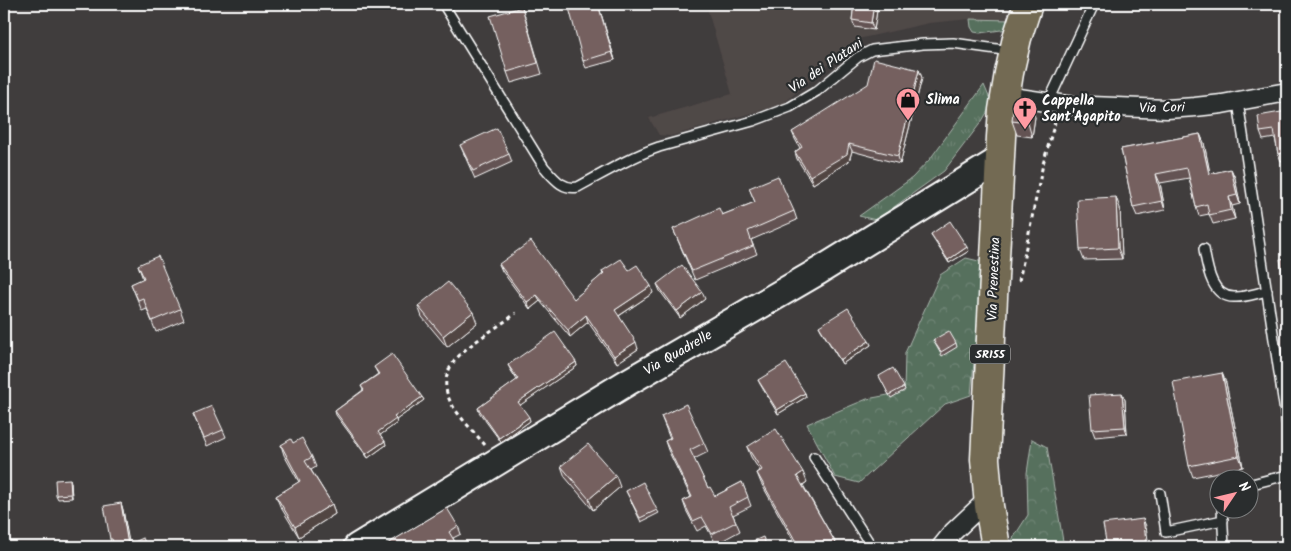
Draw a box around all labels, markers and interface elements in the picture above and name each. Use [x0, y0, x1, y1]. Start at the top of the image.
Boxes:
street label: Via dei Platani [784, 33, 868, 99]
shop icon: Slima [895, 87, 921, 121]
place label: Slima [926, 89, 960, 111]
place label: Cappella Sant'Agapito [1042, 90, 1121, 128]
church icon: Cappella Sant'Agapito [1012, 96, 1038, 130]
street label: Via Cori [1139, 97, 1186, 119]
street label: Via Prenestina [982, 237, 1006, 321]
street label: Via Quadrelle [639, 324, 717, 382]
road number: SR155 [970, 344, 1010, 364]
north arrow [1208, 468, 1258, 518]
text: N [1232, 477, 1255, 497]

